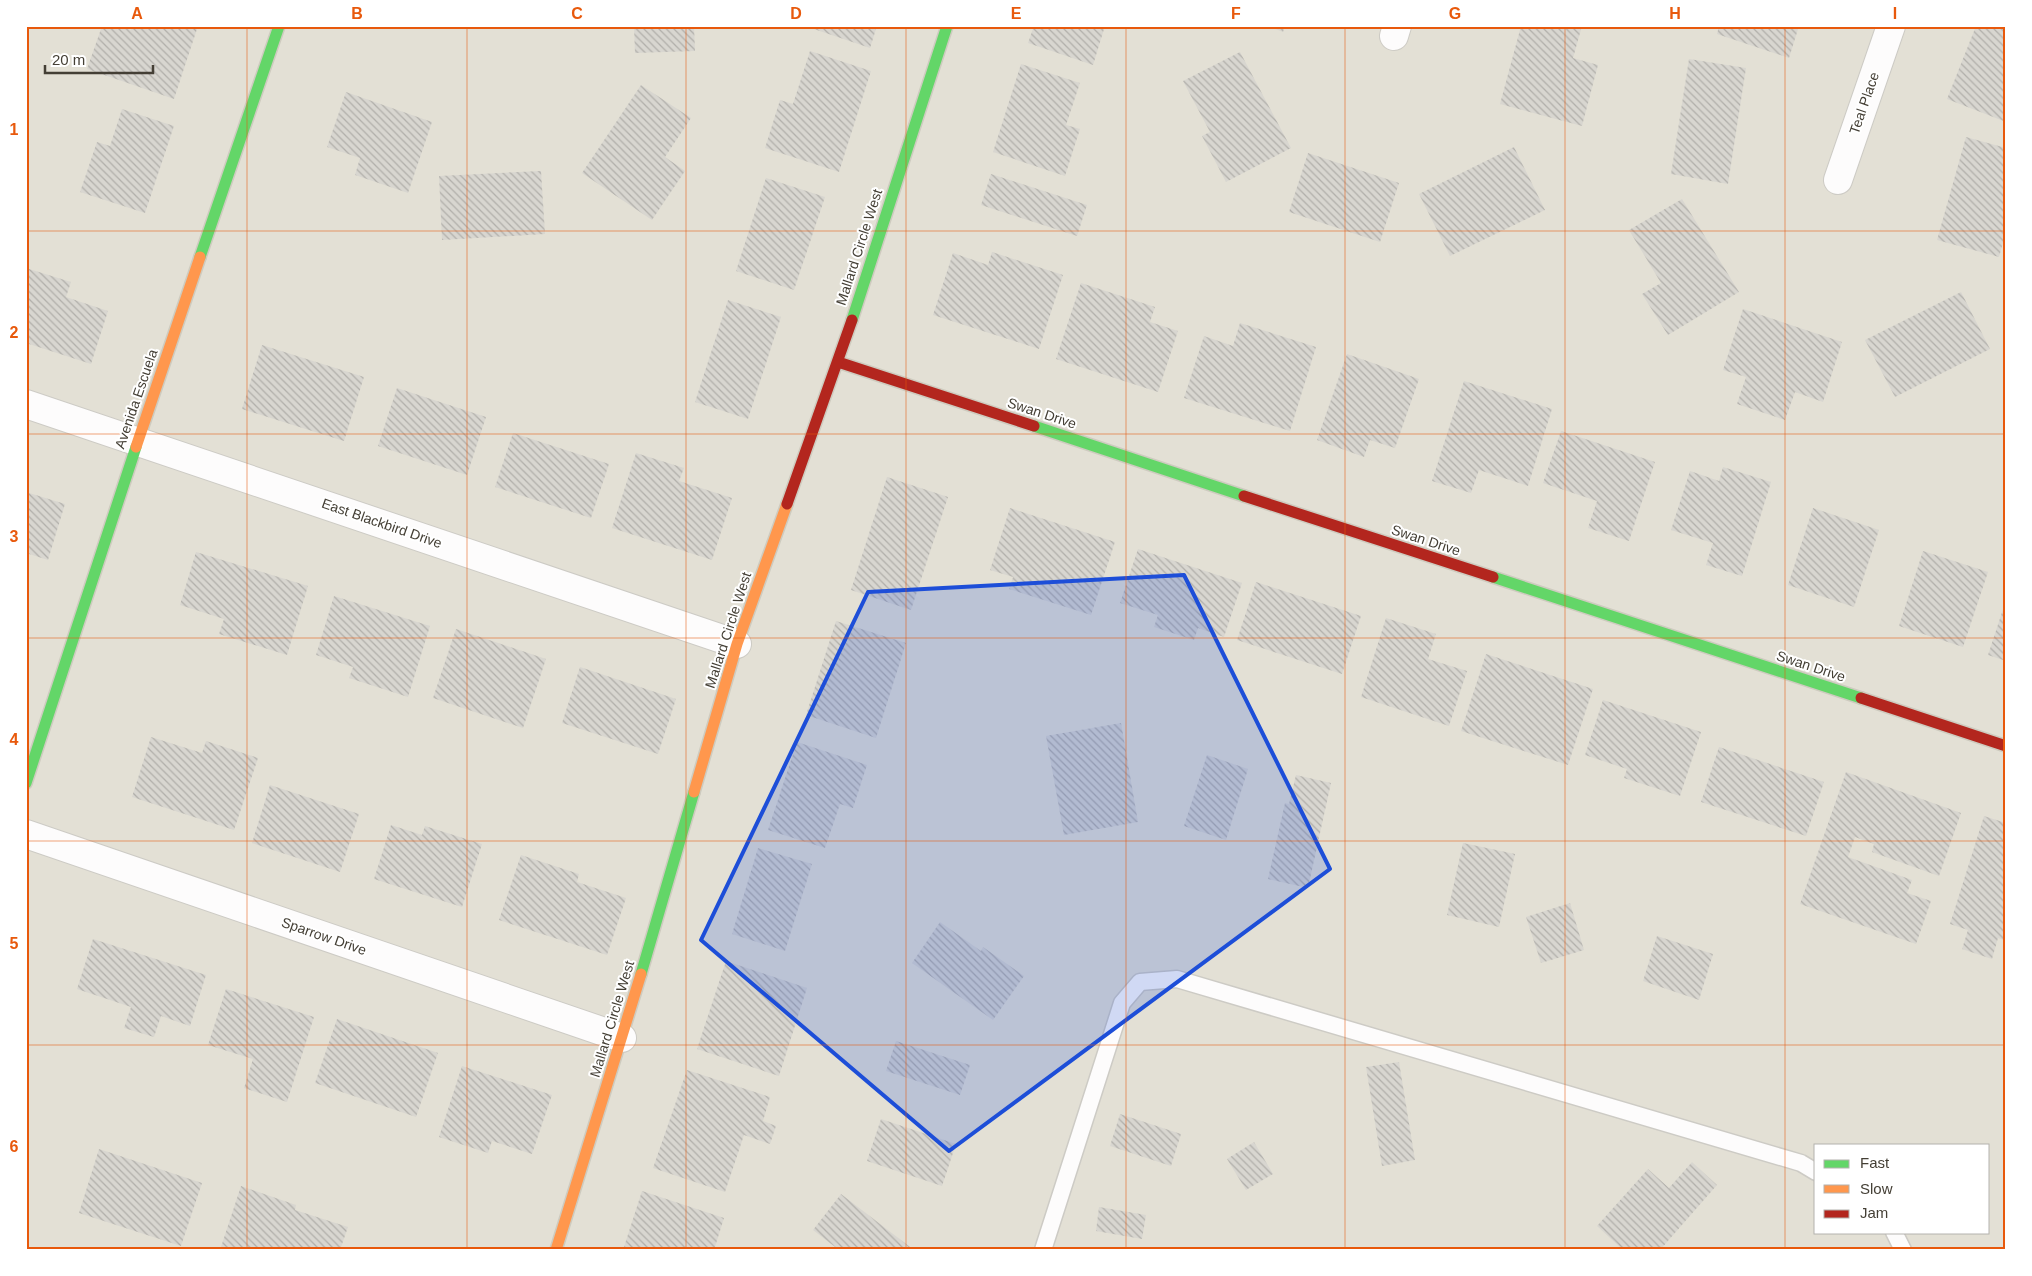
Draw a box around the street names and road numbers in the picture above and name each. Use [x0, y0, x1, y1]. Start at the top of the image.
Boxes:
street label: Teal Place [1846, 70, 1882, 136]
street label: Mallard Circle West [833, 187, 885, 307]
street label: Avenida Escuela [111, 347, 161, 451]
street label: Swan Drive [1005, 394, 1079, 432]
street label: East Blackbird Drive [320, 495, 444, 551]
street label: Swan Drive [1389, 521, 1463, 559]
street label: Mallard Circle West [702, 570, 754, 690]
street label: Swan Drive [1774, 647, 1848, 685]
street label: Sparrow Drive [279, 914, 369, 958]
street label: Mallard Circle West [587, 959, 637, 1079]

